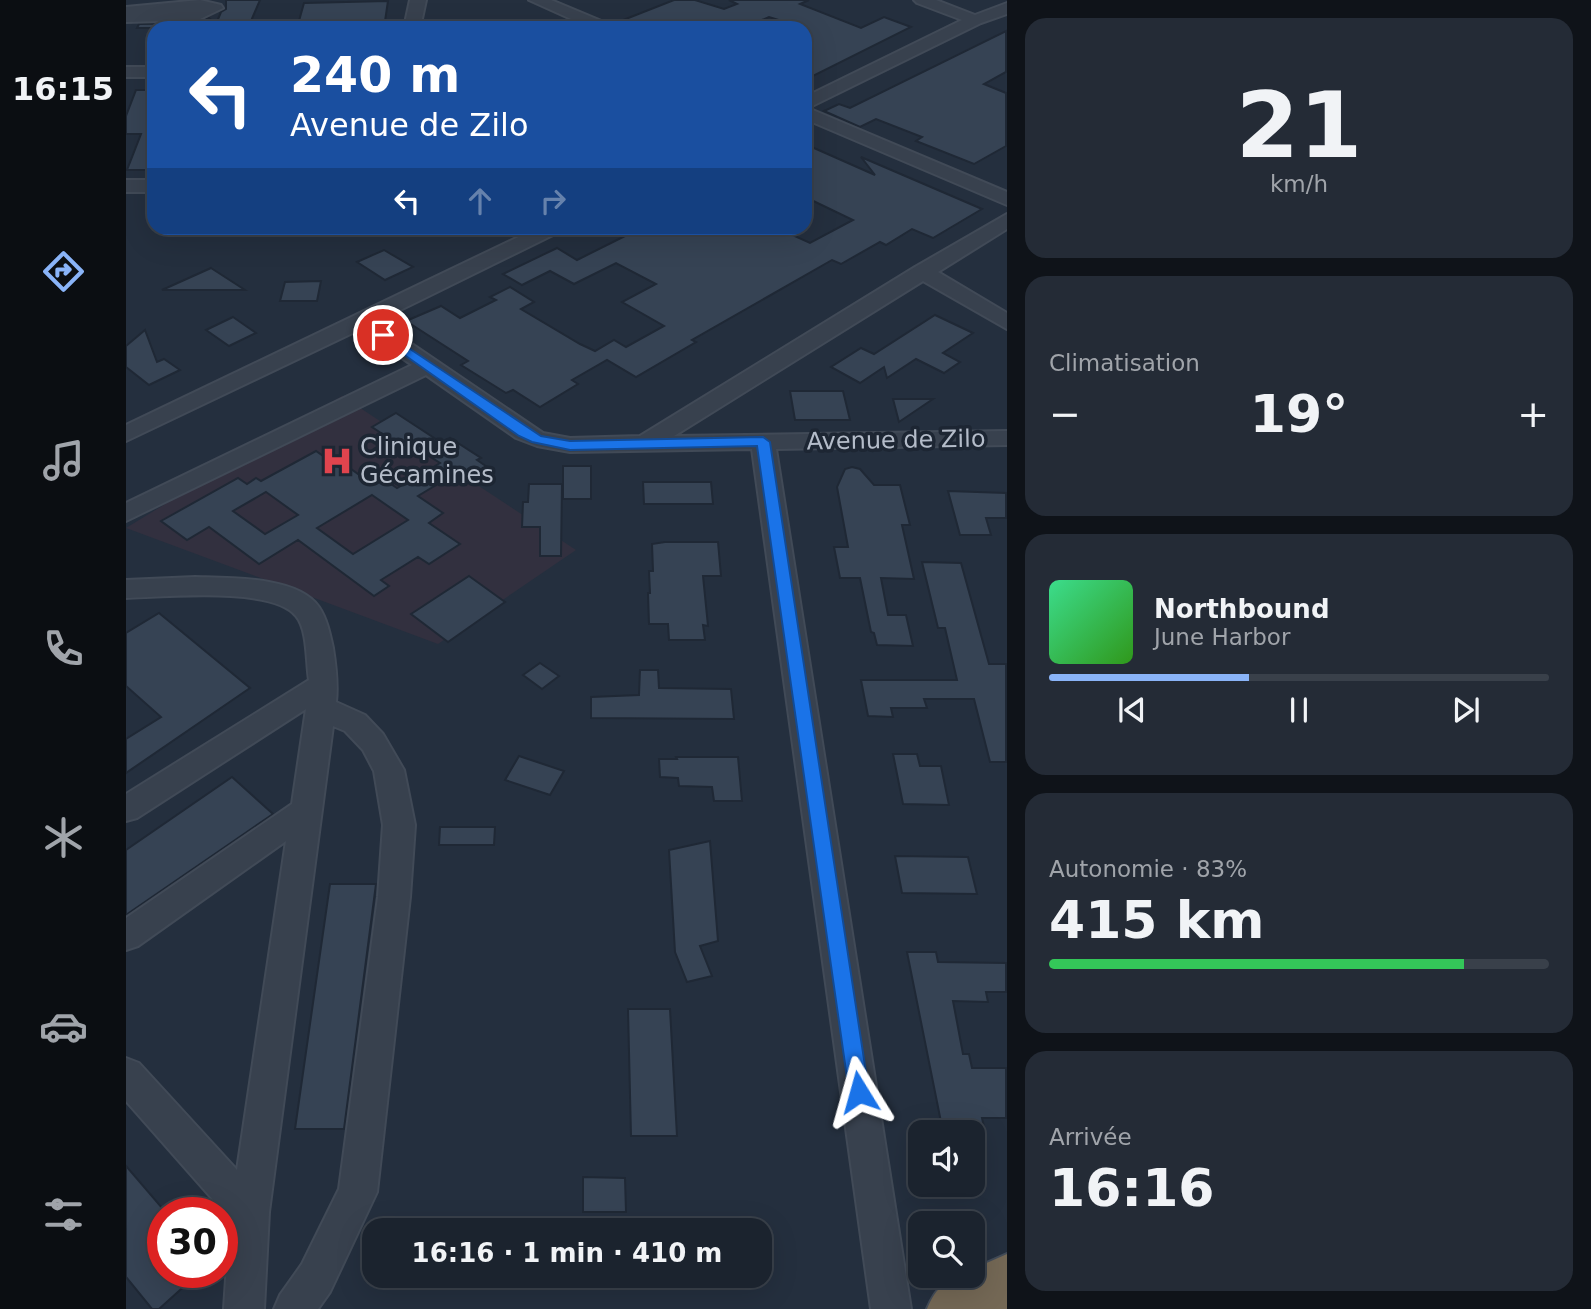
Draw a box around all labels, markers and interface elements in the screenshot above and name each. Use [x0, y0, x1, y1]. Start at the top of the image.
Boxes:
text: 240 m [290, 47, 460, 104]
icon: left [175, 49, 266, 140]
text: 16:15 [12, 70, 114, 108]
text: 21 [1236, 73, 1362, 178]
text: Avenue de Zilo [290, 106, 529, 144]
text: km/h [1270, 171, 1328, 197]
icon: left [388, 182, 426, 220]
icon: ahead [461, 182, 499, 220]
icon: right [534, 182, 572, 220]
icon: directions [39, 247, 88, 296]
pin [353, 305, 413, 365]
icon: arrive [364, 316, 402, 354]
text: Climatisation [1049, 350, 1200, 376]
text: 19° [1250, 384, 1348, 444]
text: − [1049, 392, 1081, 436]
text: + [1517, 392, 1549, 436]
street label: Avenue de Zilo [806, 424, 986, 456]
place label: Clinique Gécamines [360, 433, 494, 489]
icon: music [39, 436, 88, 485]
hospital icon: Clinique Gécamines [320, 444, 354, 478]
text: Northbound [1154, 594, 1330, 624]
icon: phone [39, 624, 88, 673]
text: June Harbor [1154, 624, 1290, 650]
icon: previous [1113, 691, 1151, 729]
icon: pause [1280, 691, 1318, 729]
icon: next [1447, 691, 1485, 729]
icon: climate [39, 813, 88, 862]
text: Autonomie · 83% [1049, 856, 1247, 882]
text: 415 km [1049, 890, 1264, 950]
icon: car [39, 1002, 88, 1051]
position arrow [822, 1055, 896, 1129]
map controls [908, 1120, 985, 1288]
button: sound [908, 1120, 985, 1197]
text: Arrivée [1049, 1124, 1132, 1150]
text: 16:16 [1049, 1158, 1215, 1218]
icon: filters [39, 1190, 88, 1239]
speed limit sign: 30 [147, 1197, 238, 1288]
button: search [908, 1211, 985, 1288]
text: 16:16 · 1 min · 410 m [412, 1238, 722, 1268]

